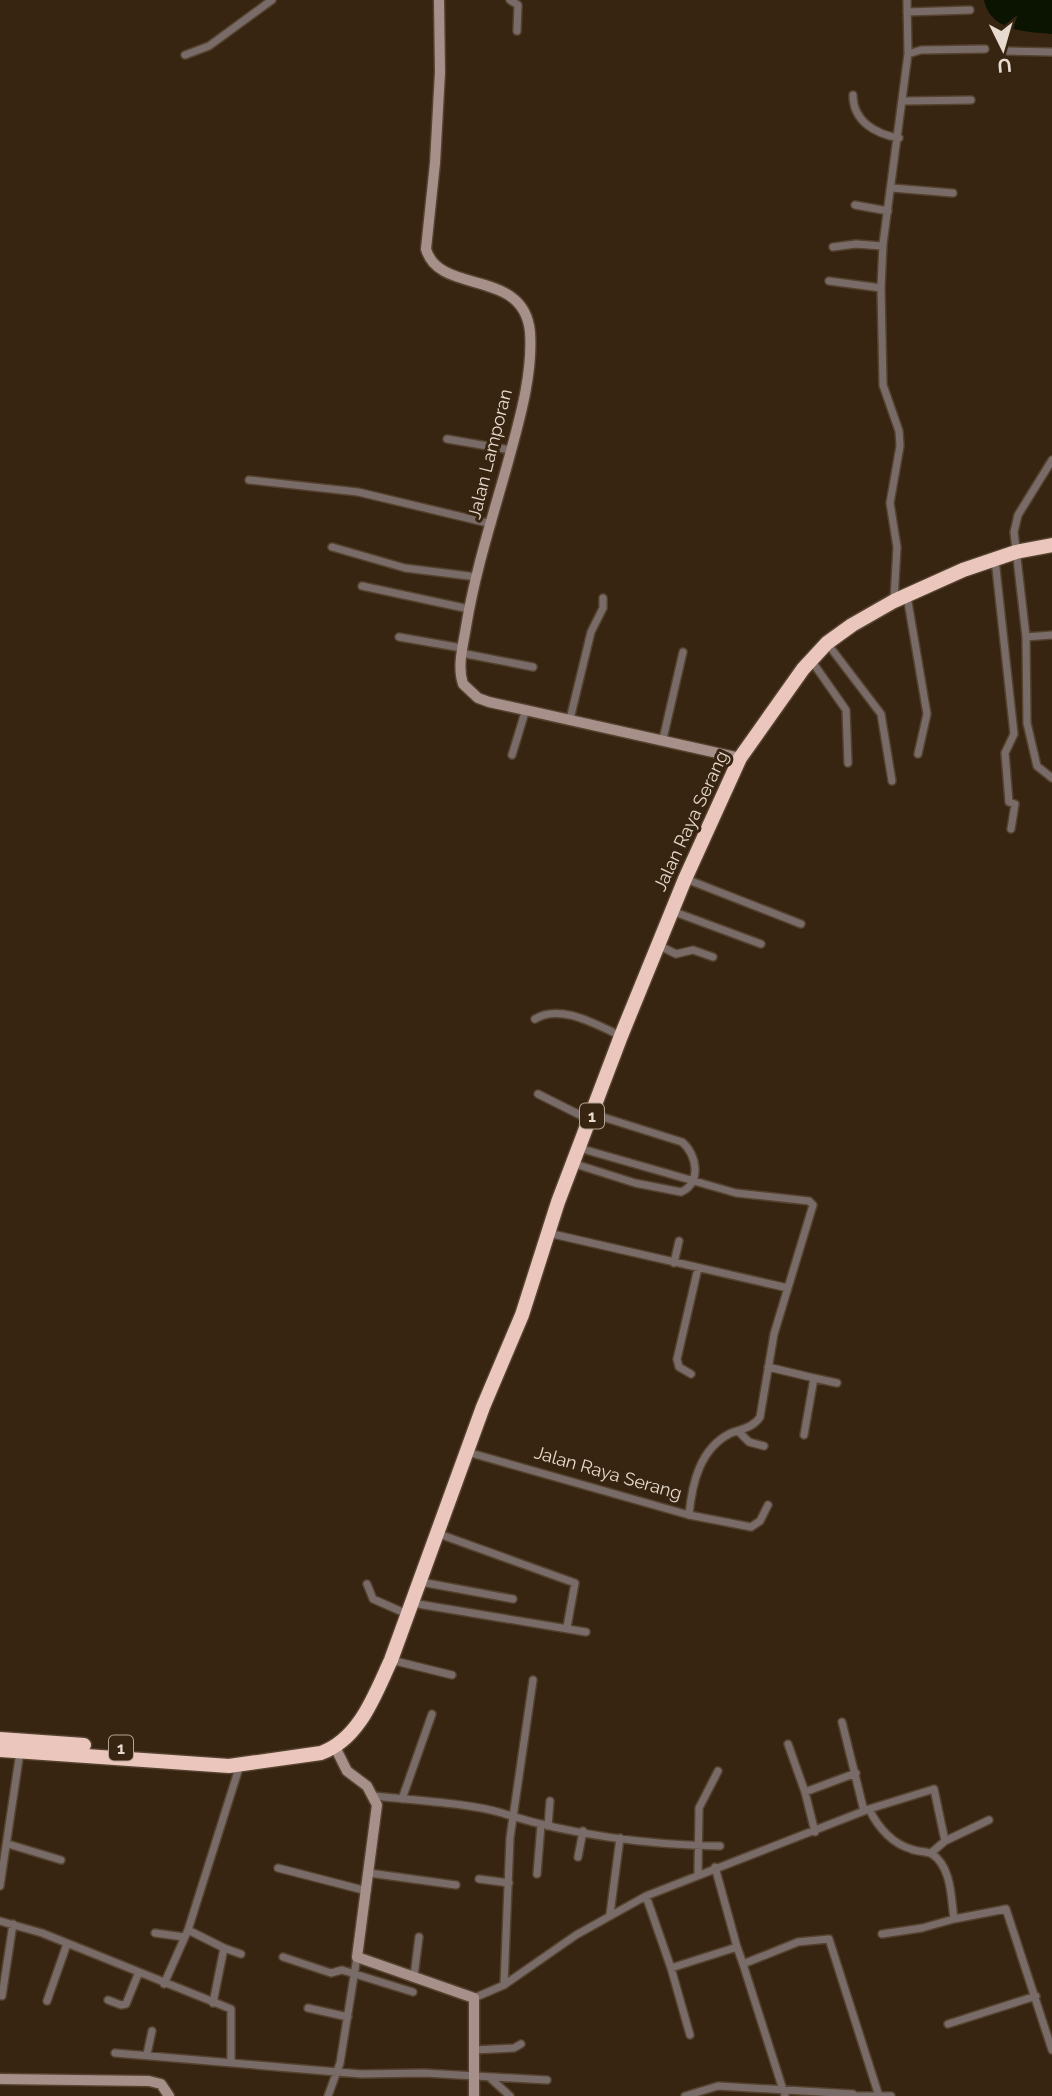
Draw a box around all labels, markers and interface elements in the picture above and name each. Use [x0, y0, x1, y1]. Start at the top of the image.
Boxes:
north arrow [968, 14, 1038, 84]
text: U [996, 54, 1013, 78]
street label: Jalan Lamporan [463, 387, 516, 521]
street label: Jalan Raya Serang [649, 747, 732, 894]
road number: 1 [580, 1104, 604, 1128]
street label: Jalan Raya Serang [532, 1441, 684, 1504]
road number: 1 [109, 1736, 133, 1760]

